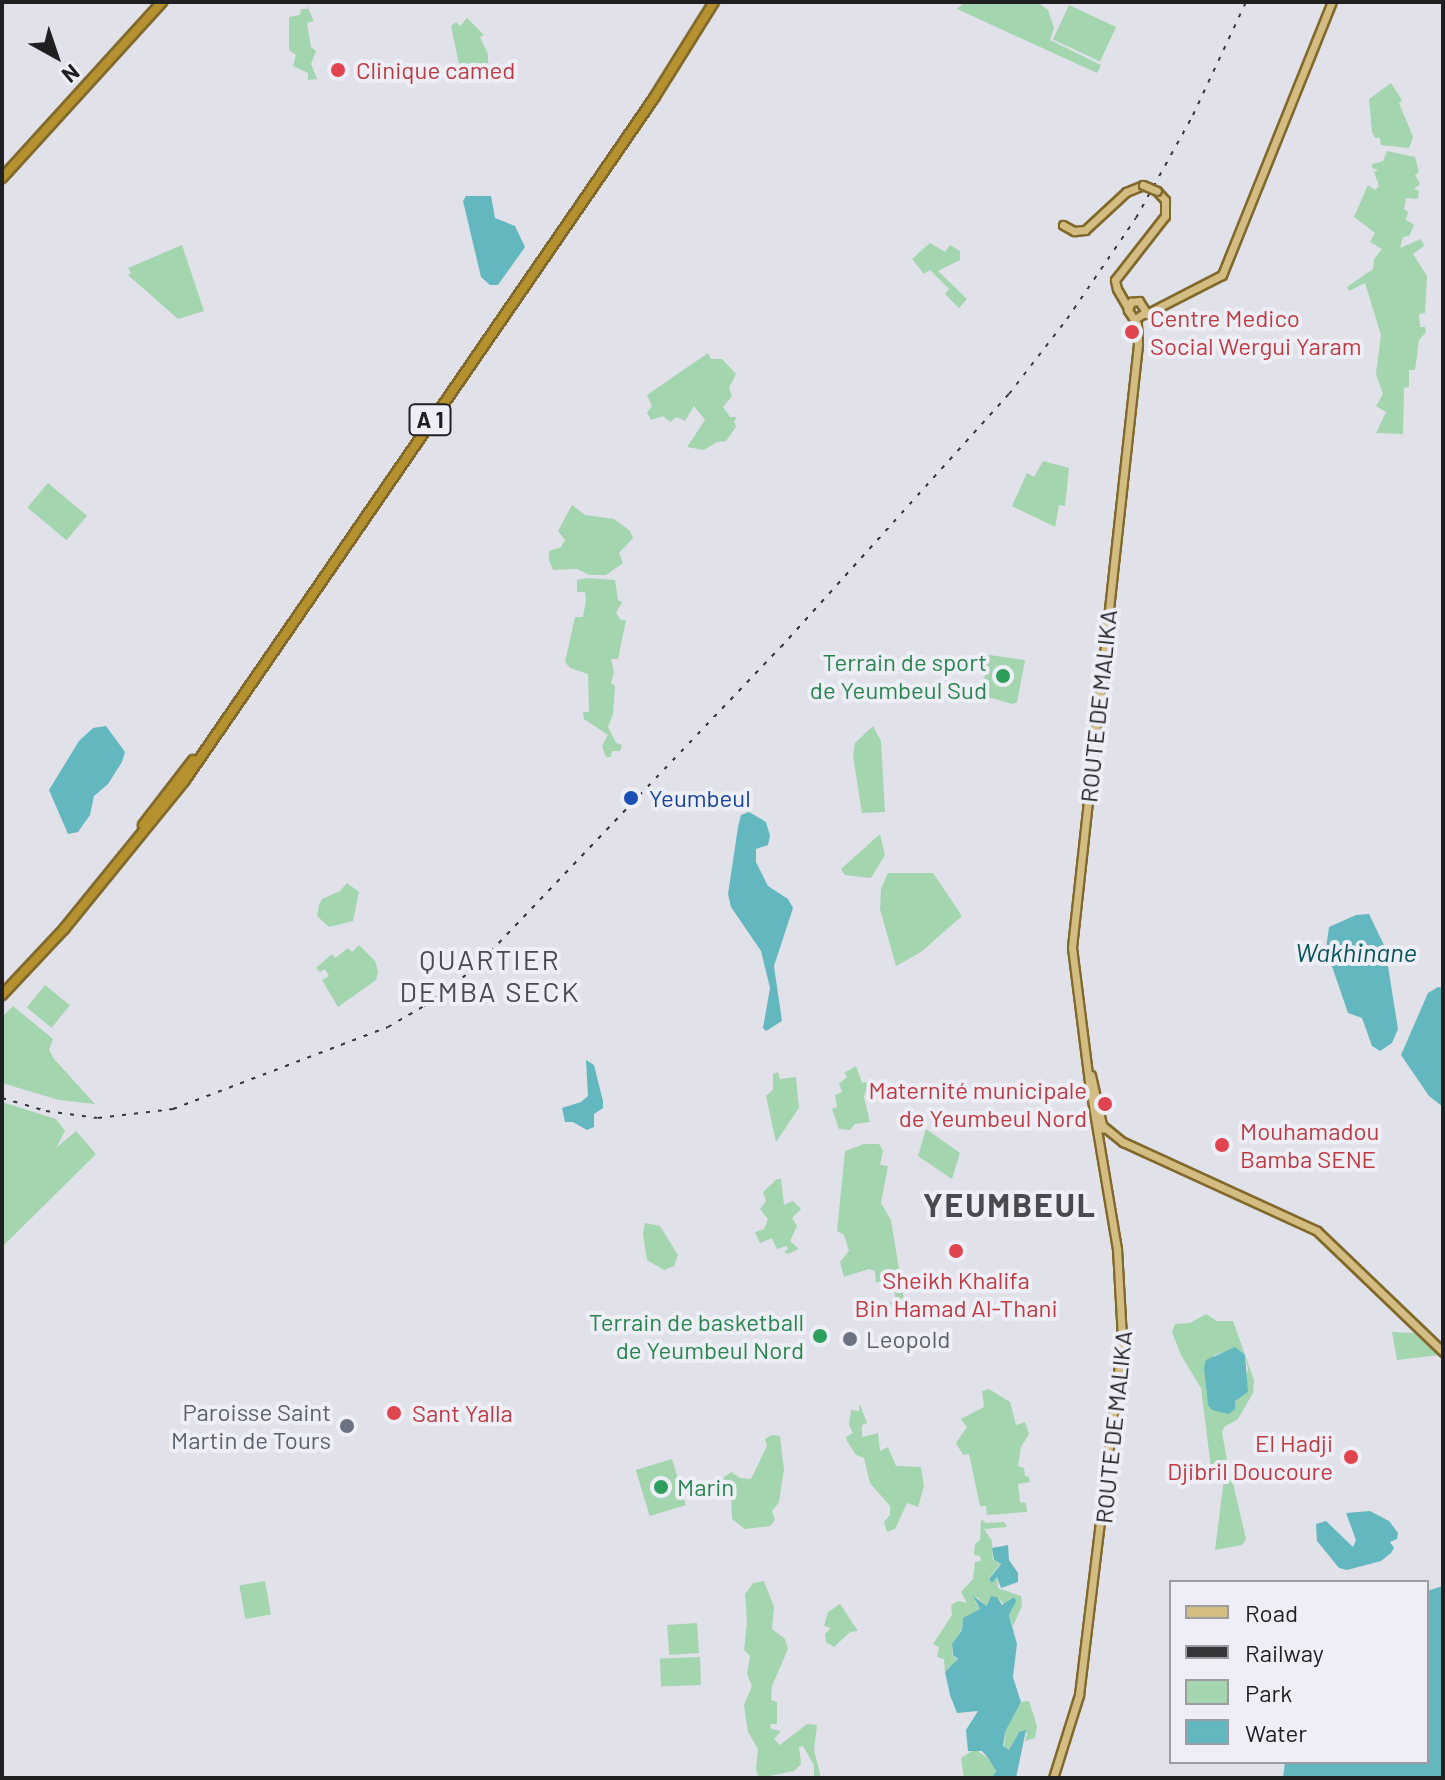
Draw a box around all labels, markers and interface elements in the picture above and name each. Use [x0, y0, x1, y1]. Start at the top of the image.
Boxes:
north arrow [16, 16, 96, 96]
place label: Clinique camed [356, 56, 515, 84]
marker: Clinique camed [327, 59, 349, 81]
text: N [57, 60, 85, 89]
place label: Centre Medico Social Wergui Yaram [1150, 304, 1362, 360]
marker: Centre Medico Social Wergui Yaram [1121, 321, 1143, 343]
road number: A 1 [408, 402, 452, 438]
street label: ROUTE DE MALIKA [1074, 608, 1122, 804]
place label: Terrain de sport de Yeumbeul Sud [810, 648, 987, 704]
marker: Terrain de sport de Yeumbeul Sud [994, 667, 1012, 685]
place label: Yeumbeul [649, 784, 751, 812]
marker: Yeumbeul [620, 787, 642, 809]
water label: Wakhinane [1295, 936, 1417, 968]
district label: QUARTIER DEMBA SECK [399, 942, 581, 1008]
place label: Maternité municipale de Yeumbeul Nord [869, 1076, 1087, 1132]
marker: Maternité municipale de Yeumbeul Nord [1094, 1093, 1116, 1115]
place label: Mouhamadou Bamba SENE [1240, 1117, 1379, 1173]
marker: Mouhamadou Bamba SENE [1211, 1134, 1233, 1156]
district label: YEUMBEUL [923, 1185, 1097, 1223]
marker: Sheikh Khalifa Bin Hamad Al-Thani [945, 1240, 967, 1262]
place label: Sheikh Khalifa Bin Hamad Al-Thani [854, 1266, 1058, 1322]
place label: Terrain de basketball de Yeumbeul Nord [589, 1308, 804, 1364]
place label: Leopold [866, 1325, 950, 1353]
marker: Terrain de basketball de Yeumbeul Nord [811, 1327, 829, 1345]
street label: ROUTE DE MALIKA [1089, 1329, 1137, 1525]
marker: Leopold [841, 1330, 859, 1348]
place label: Paroisse Saint Martin de Tours [171, 1398, 331, 1454]
place label: Sant Yalla [412, 1399, 513, 1427]
marker: Sant Yalla [383, 1402, 405, 1424]
marker: Paroisse Saint Martin de Tours [338, 1417, 356, 1435]
place label: El Hadji Djibril Doucoure [1167, 1429, 1333, 1485]
marker: El Hadji Djibril Doucoure [1340, 1446, 1362, 1468]
place label: Marin [677, 1473, 734, 1501]
marker: Marin [652, 1478, 670, 1496]
legend [1169, 1580, 1429, 1764]
text: Road [1245, 1598, 1298, 1627]
text: Railway [1245, 1638, 1324, 1667]
text: Park [1245, 1678, 1292, 1707]
text: Water [1245, 1718, 1307, 1747]

